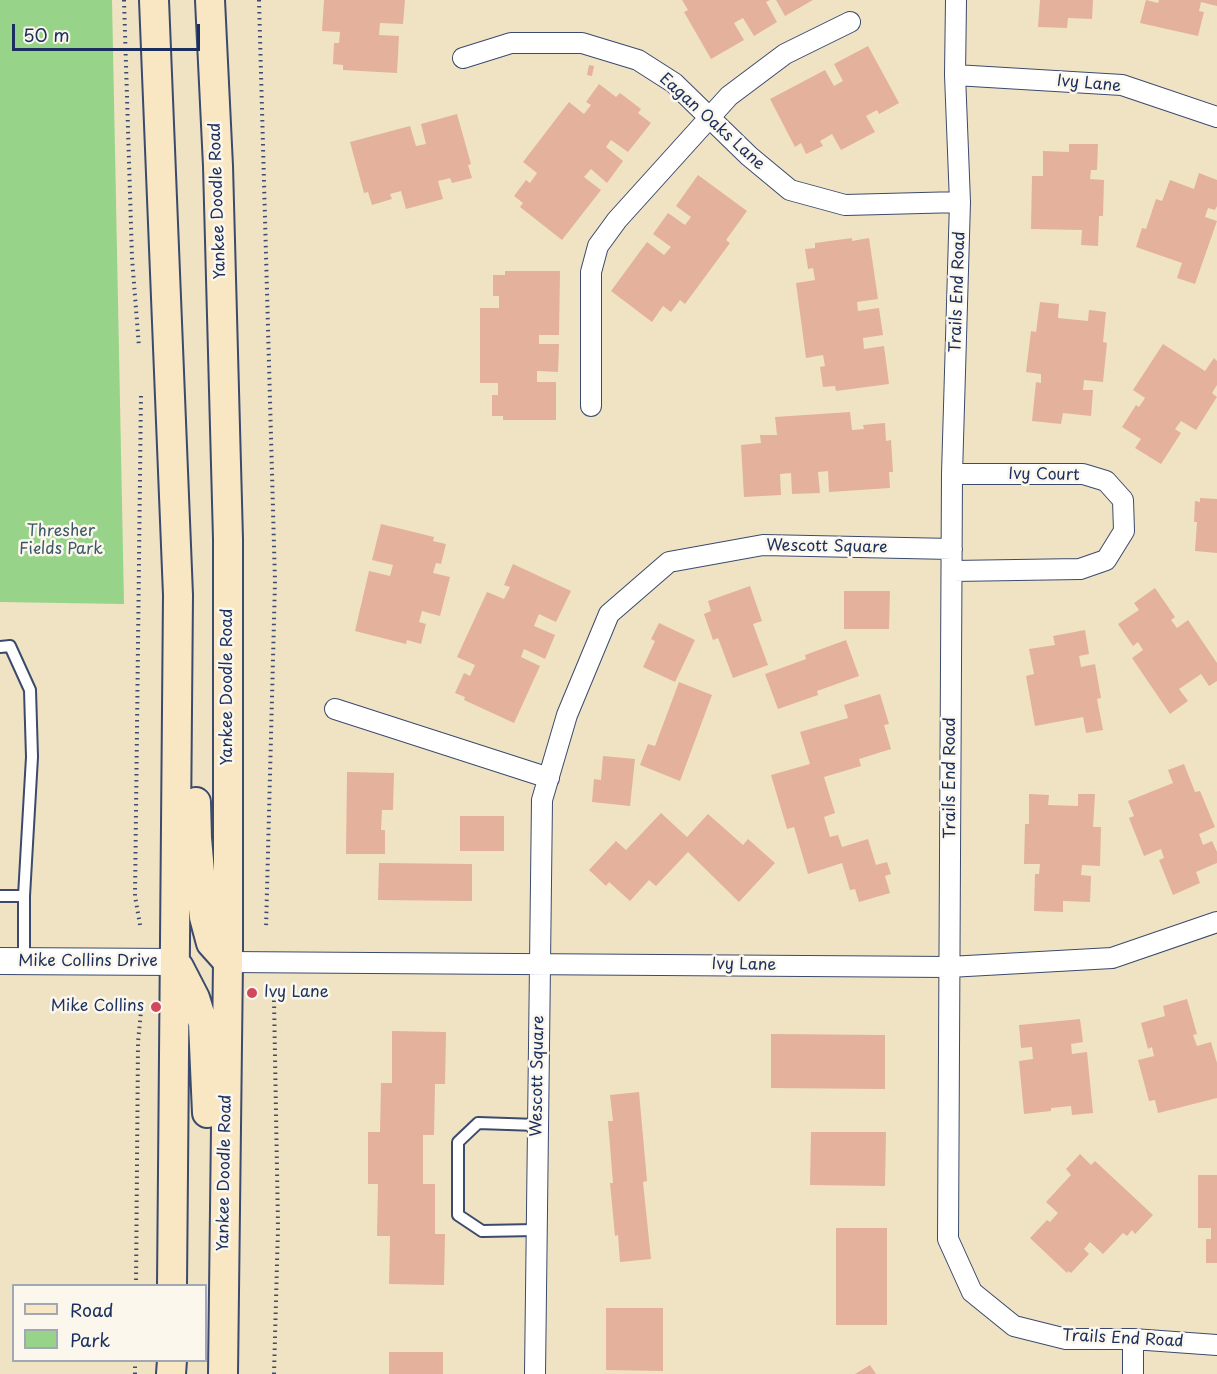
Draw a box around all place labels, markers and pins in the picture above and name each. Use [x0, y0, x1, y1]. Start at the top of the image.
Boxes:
place label: Ivy Lane [264, 983, 329, 1003]
marker: Ivy Lane [245, 986, 259, 1000]
place label: Mike Collins [51, 997, 144, 1017]
marker: Mike Collins [149, 1000, 163, 1014]

